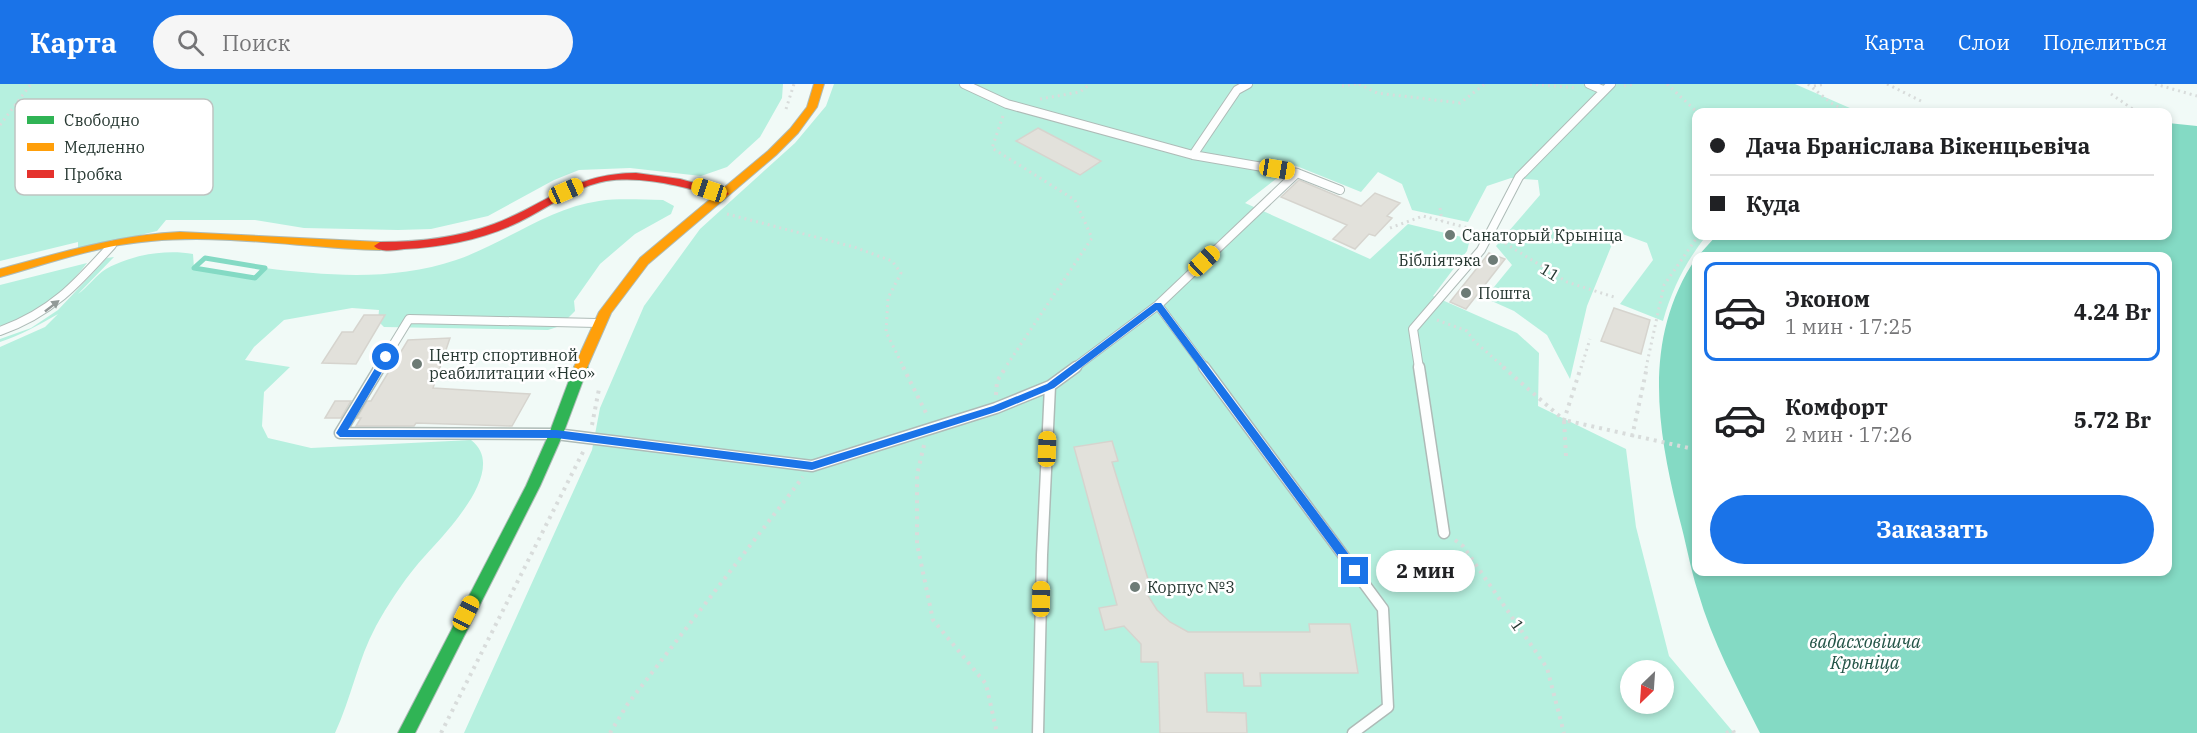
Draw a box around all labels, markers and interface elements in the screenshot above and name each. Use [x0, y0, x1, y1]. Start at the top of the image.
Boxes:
search box [153, 15, 573, 69]
text: Карта [30, 24, 117, 61]
icon: search [174, 26, 207, 59]
text: Поиск [222, 28, 290, 57]
text: Карта [1864, 28, 1925, 56]
text: Слои [1958, 28, 2010, 56]
text: Поделиться [2043, 28, 2167, 56]
legend [15, 99, 213, 195]
text: Свободно [64, 110, 140, 130]
text: Дача Браніслава Вікенцьевіча [1746, 131, 2090, 160]
text: Медленно [64, 137, 145, 157]
car [1258, 157, 1296, 181]
text: Пробка [64, 164, 123, 184]
car [546, 175, 586, 207]
car [689, 176, 729, 204]
text: Куда [1746, 189, 1800, 218]
place label: Санаторый Крыніца [1462, 225, 1623, 245]
marker: Санаторый Крыніца [1443, 228, 1457, 242]
car [1185, 242, 1223, 280]
place label: Бібліятэка [1399, 250, 1481, 270]
marker: Бібліятэка [1486, 253, 1500, 267]
street label: 11 [1537, 258, 1563, 286]
place label: Пошта [1478, 283, 1531, 303]
text: Эконом [1785, 284, 1870, 313]
icon: car [1713, 285, 1767, 339]
marker: Пошта [1459, 286, 1473, 300]
text: 4.24 Br [2074, 297, 2151, 326]
one-way arrow [45, 301, 60, 313]
text: 1 мин · 17:25 [1785, 313, 1913, 340]
route start [372, 343, 399, 370]
place label: Центр спортивной реабилитации «Нео» [429, 345, 595, 383]
marker: Центр спортивной реабилитации «Нео» [410, 357, 424, 371]
text: Комфорт [1785, 392, 1888, 421]
icon: car [1713, 393, 1767, 447]
text: 5.72 Br [2074, 405, 2151, 434]
text: 2 мин · 17:26 [1785, 421, 1913, 448]
car [1037, 431, 1057, 467]
button: Заказать [1710, 495, 2154, 564]
callout: 2 мин [1376, 550, 1475, 592]
route end [1341, 557, 1368, 584]
text: 2 мин [1396, 557, 1455, 584]
place label: Корпус №3 [1147, 577, 1235, 597]
marker: Корпус №3 [1128, 580, 1142, 594]
car [1032, 581, 1050, 617]
car [450, 593, 482, 633]
street label: 1 [1507, 615, 1529, 635]
water label: вадасховішча Крыніца [1809, 630, 1921, 674]
north arrow [1620, 660, 1674, 714]
map controls [1620, 660, 1674, 714]

